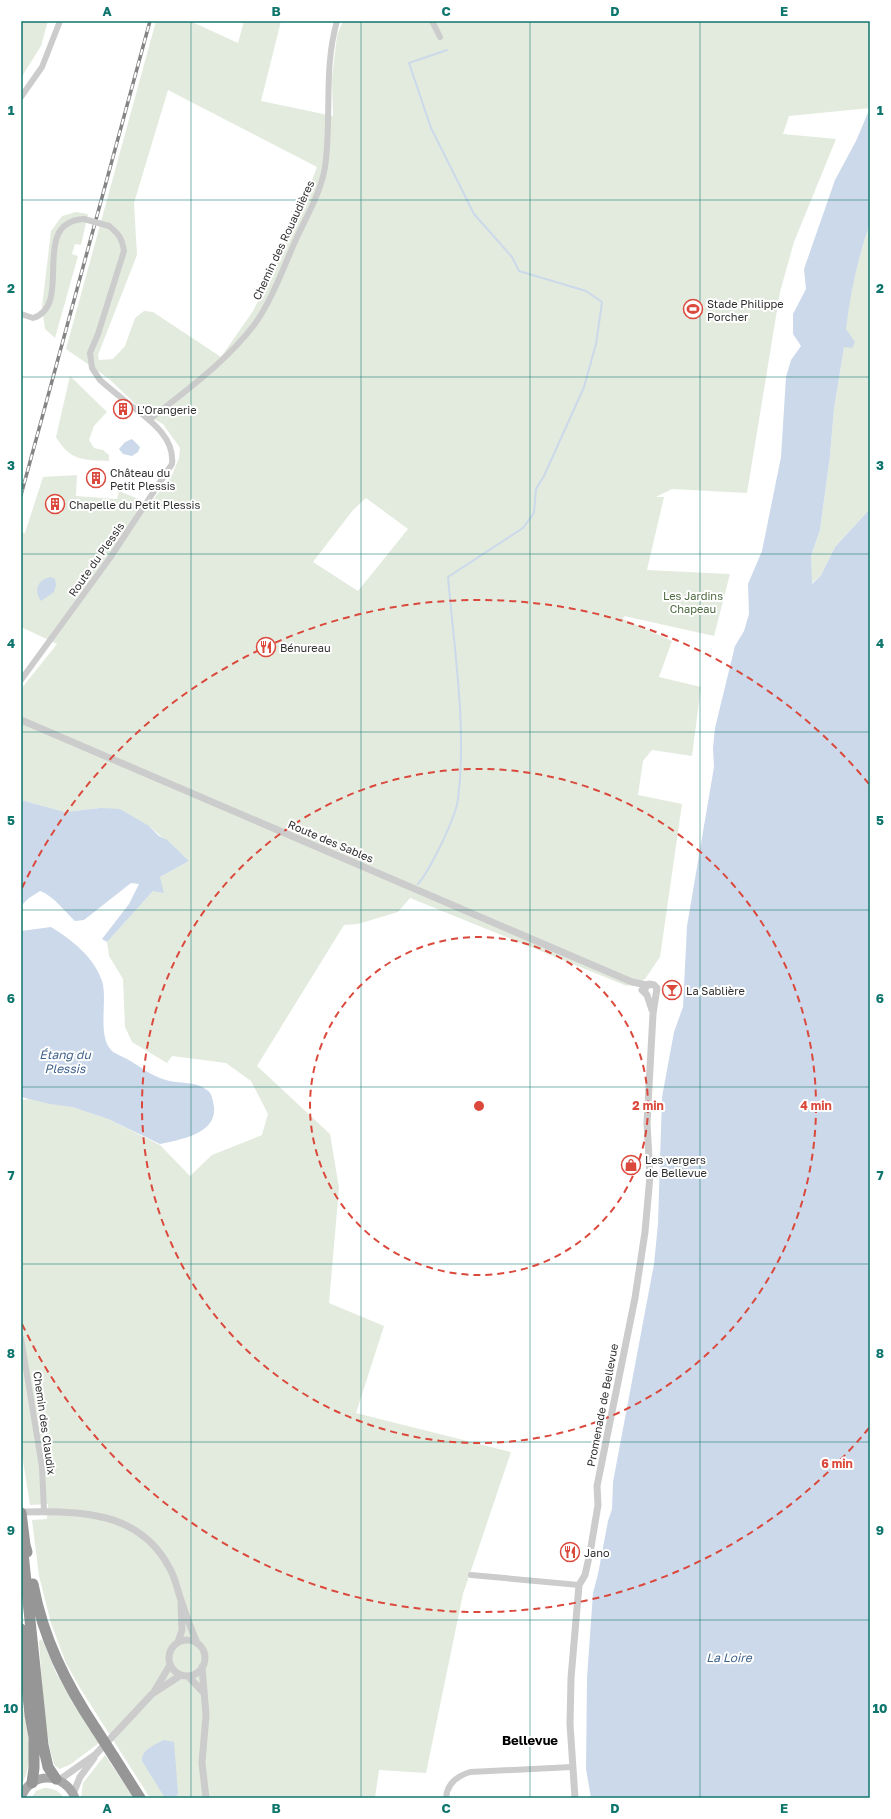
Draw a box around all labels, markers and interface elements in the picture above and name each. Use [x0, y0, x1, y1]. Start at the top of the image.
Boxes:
text: A [102, 3, 112, 19]
text: B [271, 3, 281, 19]
text: C [441, 3, 451, 19]
text: D [610, 3, 620, 19]
text: E [780, 3, 788, 19]
text: 1 [8, 102, 15, 118]
text: 1 [877, 102, 884, 118]
street label: Chemin des Rouaudières [250, 178, 317, 302]
text: 2 [7, 280, 15, 296]
text: 2 [876, 280, 884, 296]
place label: Stade Philippe Porcher [707, 297, 784, 323]
sports icon: Stade Philippe Porcher [682, 298, 704, 320]
building icon: L'Orangerie [112, 398, 134, 420]
place label: L'Orangerie [137, 403, 197, 416]
text: 3 [7, 457, 15, 473]
text: 3 [876, 457, 884, 473]
place label: Château du Petit Plessis [110, 466, 176, 492]
building icon: Château du Petit Plessis [85, 467, 107, 489]
building icon: Chapelle du Petit Plessis [44, 493, 66, 515]
place label: Chapelle du Petit Plessis [69, 498, 200, 511]
street label: Route du Plessis [66, 519, 127, 599]
park label: Les Jardins Chapeau [663, 589, 723, 615]
text: 4 [7, 635, 15, 651]
text: 4 [876, 635, 884, 651]
restaurant icon: Bénureau [255, 636, 277, 658]
place label: Bénureau [280, 641, 331, 654]
text: 5 [7, 812, 15, 828]
text: 5 [876, 812, 884, 828]
street label: Route des Sables [286, 817, 376, 865]
bar icon: La Sablière [661, 979, 683, 1001]
place label: La Sablière [686, 984, 745, 997]
text: 6 [7, 990, 15, 1006]
text: 6 [876, 990, 884, 1006]
water label: Étang du Plessis [39, 1047, 91, 1076]
text: 2 min [632, 1098, 664, 1113]
text: 4 min [800, 1098, 832, 1113]
centre of rings [472, 1099, 486, 1113]
place label: Les vergers de Bellevue [645, 1153, 707, 1179]
shop icon: Les vergers de Bellevue [620, 1154, 642, 1176]
text: 7 [7, 1167, 15, 1183]
text: 7 [876, 1167, 884, 1183]
street label: Promenade de Bellevue [584, 1342, 620, 1468]
text: 8 [7, 1345, 15, 1361]
text: 8 [876, 1345, 884, 1361]
street label: Chemin des Claudix [31, 1371, 59, 1475]
text: 6 min [821, 1456, 853, 1471]
text: 9 [7, 1522, 15, 1538]
text: 9 [876, 1522, 884, 1538]
restaurant icon: Jano [559, 1541, 581, 1563]
place label: Jano [584, 1546, 610, 1559]
water label: La Loire [706, 1650, 753, 1665]
text: 10 [3, 1700, 19, 1716]
text: 10 [872, 1700, 888, 1716]
district label: Bellevue [502, 1732, 558, 1748]
text: A [102, 1800, 112, 1816]
text: B [271, 1800, 281, 1816]
text: C [441, 1800, 451, 1816]
text: D [610, 1800, 620, 1816]
text: E [780, 1800, 788, 1816]

